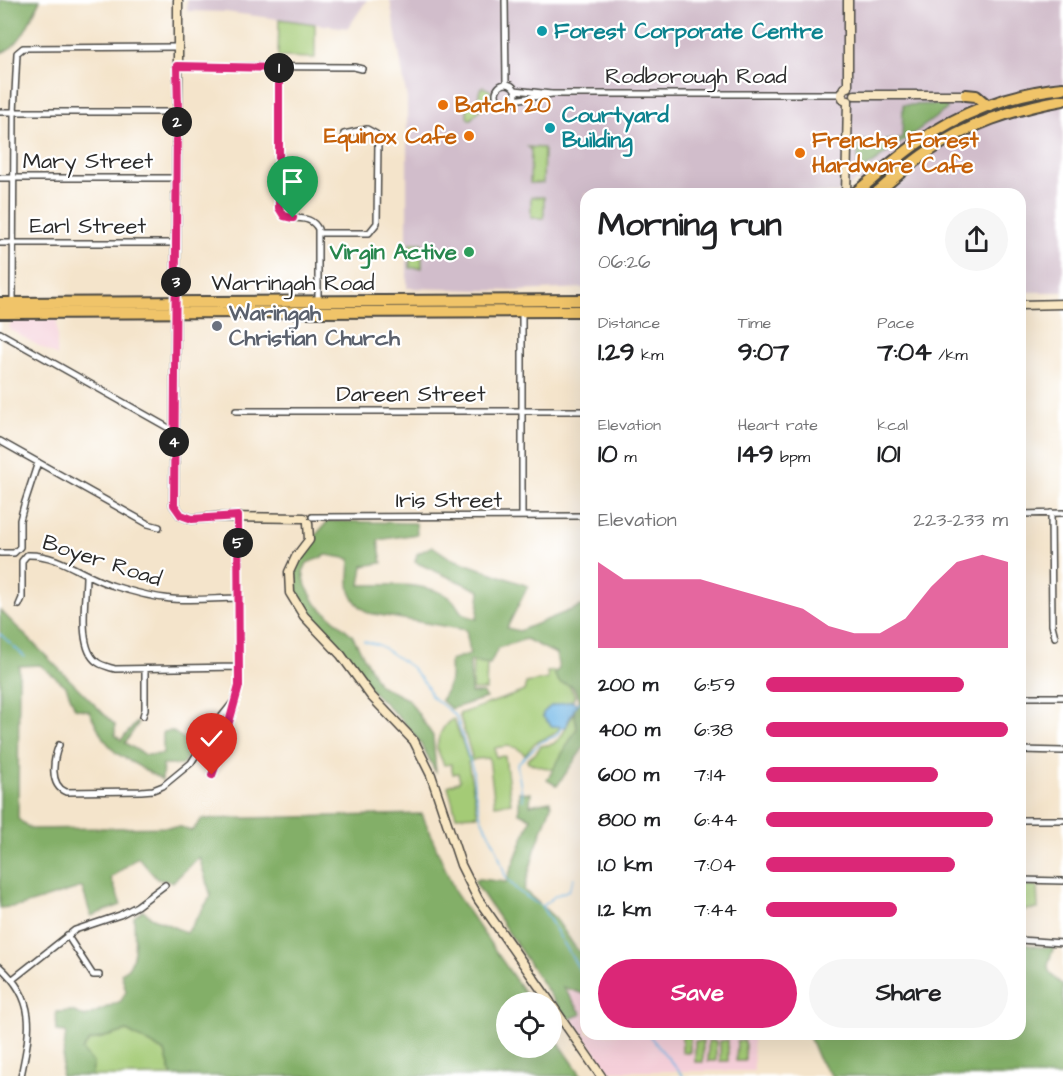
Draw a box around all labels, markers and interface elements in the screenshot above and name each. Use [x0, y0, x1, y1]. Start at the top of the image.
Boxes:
place label: Forest Corporate Centre [554, 16, 824, 47]
marker: Forest Corporate Centre [535, 24, 549, 38]
pin: 1 [264, 53, 294, 83]
text: 1 [278, 57, 280, 79]
street label: Rodborough Road [605, 61, 787, 93]
place label: Batch 20 [455, 90, 551, 121]
marker: Batch 20 [436, 98, 450, 112]
place label: Courtyard Building [562, 100, 670, 157]
pin: 2 [162, 107, 192, 137]
text: 2 [172, 111, 182, 133]
place label: Equinox Cafe [324, 121, 457, 152]
marker: Courtyard Building [543, 121, 557, 135]
place label: Frenchs Forest Hardware Cafe [812, 125, 980, 181]
marker: Equinox Cafe [462, 129, 476, 143]
street label: Mary Street [23, 146, 153, 178]
marker: Frenchs Forest Hardware Cafe [793, 146, 807, 160]
pin [267, 156, 318, 218]
icon: arrive [276, 165, 309, 198]
text: Morning run [598, 202, 782, 248]
button: share [945, 208, 1008, 271]
street label: Earl Street [30, 211, 146, 242]
place label: Virgin Active [329, 237, 457, 269]
marker: Virgin Active [462, 245, 476, 259]
text: 06:26 [598, 248, 650, 276]
pin: 3 [161, 267, 191, 297]
street label: Warringah Road [211, 268, 375, 300]
text: 3 [172, 271, 180, 293]
place label: Waringah Christian Church [228, 298, 401, 354]
text: Distance [598, 312, 660, 334]
text: Time [738, 312, 771, 334]
text: Pace [877, 312, 914, 334]
marker: Waringah Christian Church [210, 319, 224, 333]
text: 1.29 [598, 334, 635, 370]
text: 9:07 [738, 334, 789, 370]
text: 7:04 [877, 334, 932, 370]
text: km [635, 344, 663, 366]
text: /km [932, 344, 968, 366]
street label: Dareen Street [336, 379, 486, 410]
text: Elevation [598, 414, 661, 436]
text: Heart rate [738, 414, 818, 436]
text: kcal [877, 414, 908, 436]
pin: 4 [159, 427, 189, 457]
text: 4 [169, 431, 179, 453]
text: 10 [598, 436, 618, 472]
text: 149 [738, 436, 773, 472]
text: 101 [877, 436, 900, 472]
text: m [618, 446, 637, 468]
text: bpm [773, 446, 810, 468]
street label: Iris Street [396, 485, 502, 516]
text: Elevation [598, 506, 677, 534]
text: 223–233 m [913, 506, 1008, 534]
street label: Boyer Road [38, 527, 166, 596]
pin: 5 [223, 528, 253, 558]
text: 5 [232, 532, 244, 554]
text: 200 m [598, 671, 658, 699]
text: 6:59 [694, 671, 735, 699]
pin [186, 713, 237, 775]
text: 400 m [598, 716, 660, 744]
text: 6:38 [694, 716, 733, 744]
icon: check [195, 722, 228, 755]
text: 600 m [598, 761, 659, 789]
text: 7:14 [694, 761, 726, 789]
text: 800 m [598, 806, 660, 834]
text: 6:44 [694, 806, 737, 834]
text: 1.0 km [598, 851, 652, 879]
text: 7:04 [694, 851, 736, 879]
text: 1.2 km [598, 896, 651, 924]
text: 7:44 [694, 896, 737, 924]
button: Save [598, 959, 797, 1028]
button: Share [809, 959, 1008, 1028]
map controls [496, 992, 562, 1058]
button: locate [496, 992, 562, 1058]

